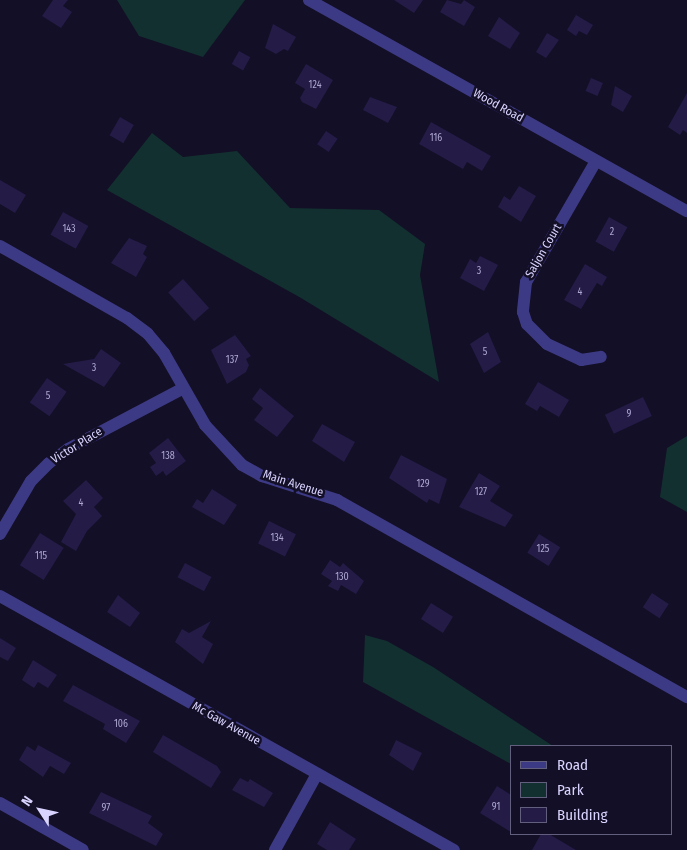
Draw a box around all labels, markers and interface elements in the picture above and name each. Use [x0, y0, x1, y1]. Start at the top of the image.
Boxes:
house number: 124 [309, 80, 321, 92]
street label: Wood Road [470, 86, 526, 126]
house number: 116 [430, 133, 442, 145]
street label: Saljon Court [523, 221, 565, 281]
house number: 143 [62, 224, 76, 236]
house number: 2 [610, 227, 614, 239]
house number: 3 [477, 266, 481, 278]
house number: 4 [578, 287, 582, 299]
house number: 5 [483, 347, 487, 359]
house number: 137 [226, 355, 238, 367]
house number: 3 [92, 363, 96, 375]
house number: 5 [46, 391, 50, 403]
house number: 9 [627, 409, 631, 421]
street label: Victor Place [49, 425, 105, 467]
house number: 138 [161, 451, 175, 463]
street label: Main Avenue [261, 467, 325, 501]
house number: 129 [416, 479, 430, 491]
house number: 127 [475, 487, 487, 499]
house number: 4 [79, 498, 83, 510]
house number: 134 [270, 533, 284, 545]
house number: 125 [537, 544, 549, 556]
house number: 115 [35, 551, 47, 563]
house number: 130 [335, 572, 349, 584]
street label: Mc Gaw Avenue [189, 699, 263, 749]
house number: 106 [114, 719, 128, 731]
legend [510, 745, 672, 835]
text: Road [557, 756, 588, 774]
text: Park [557, 781, 584, 799]
north arrow [15, 785, 65, 835]
text: N [18, 793, 37, 809]
house number: 91 [492, 802, 500, 814]
house number: 97 [102, 803, 110, 815]
text: Building [557, 806, 608, 824]

